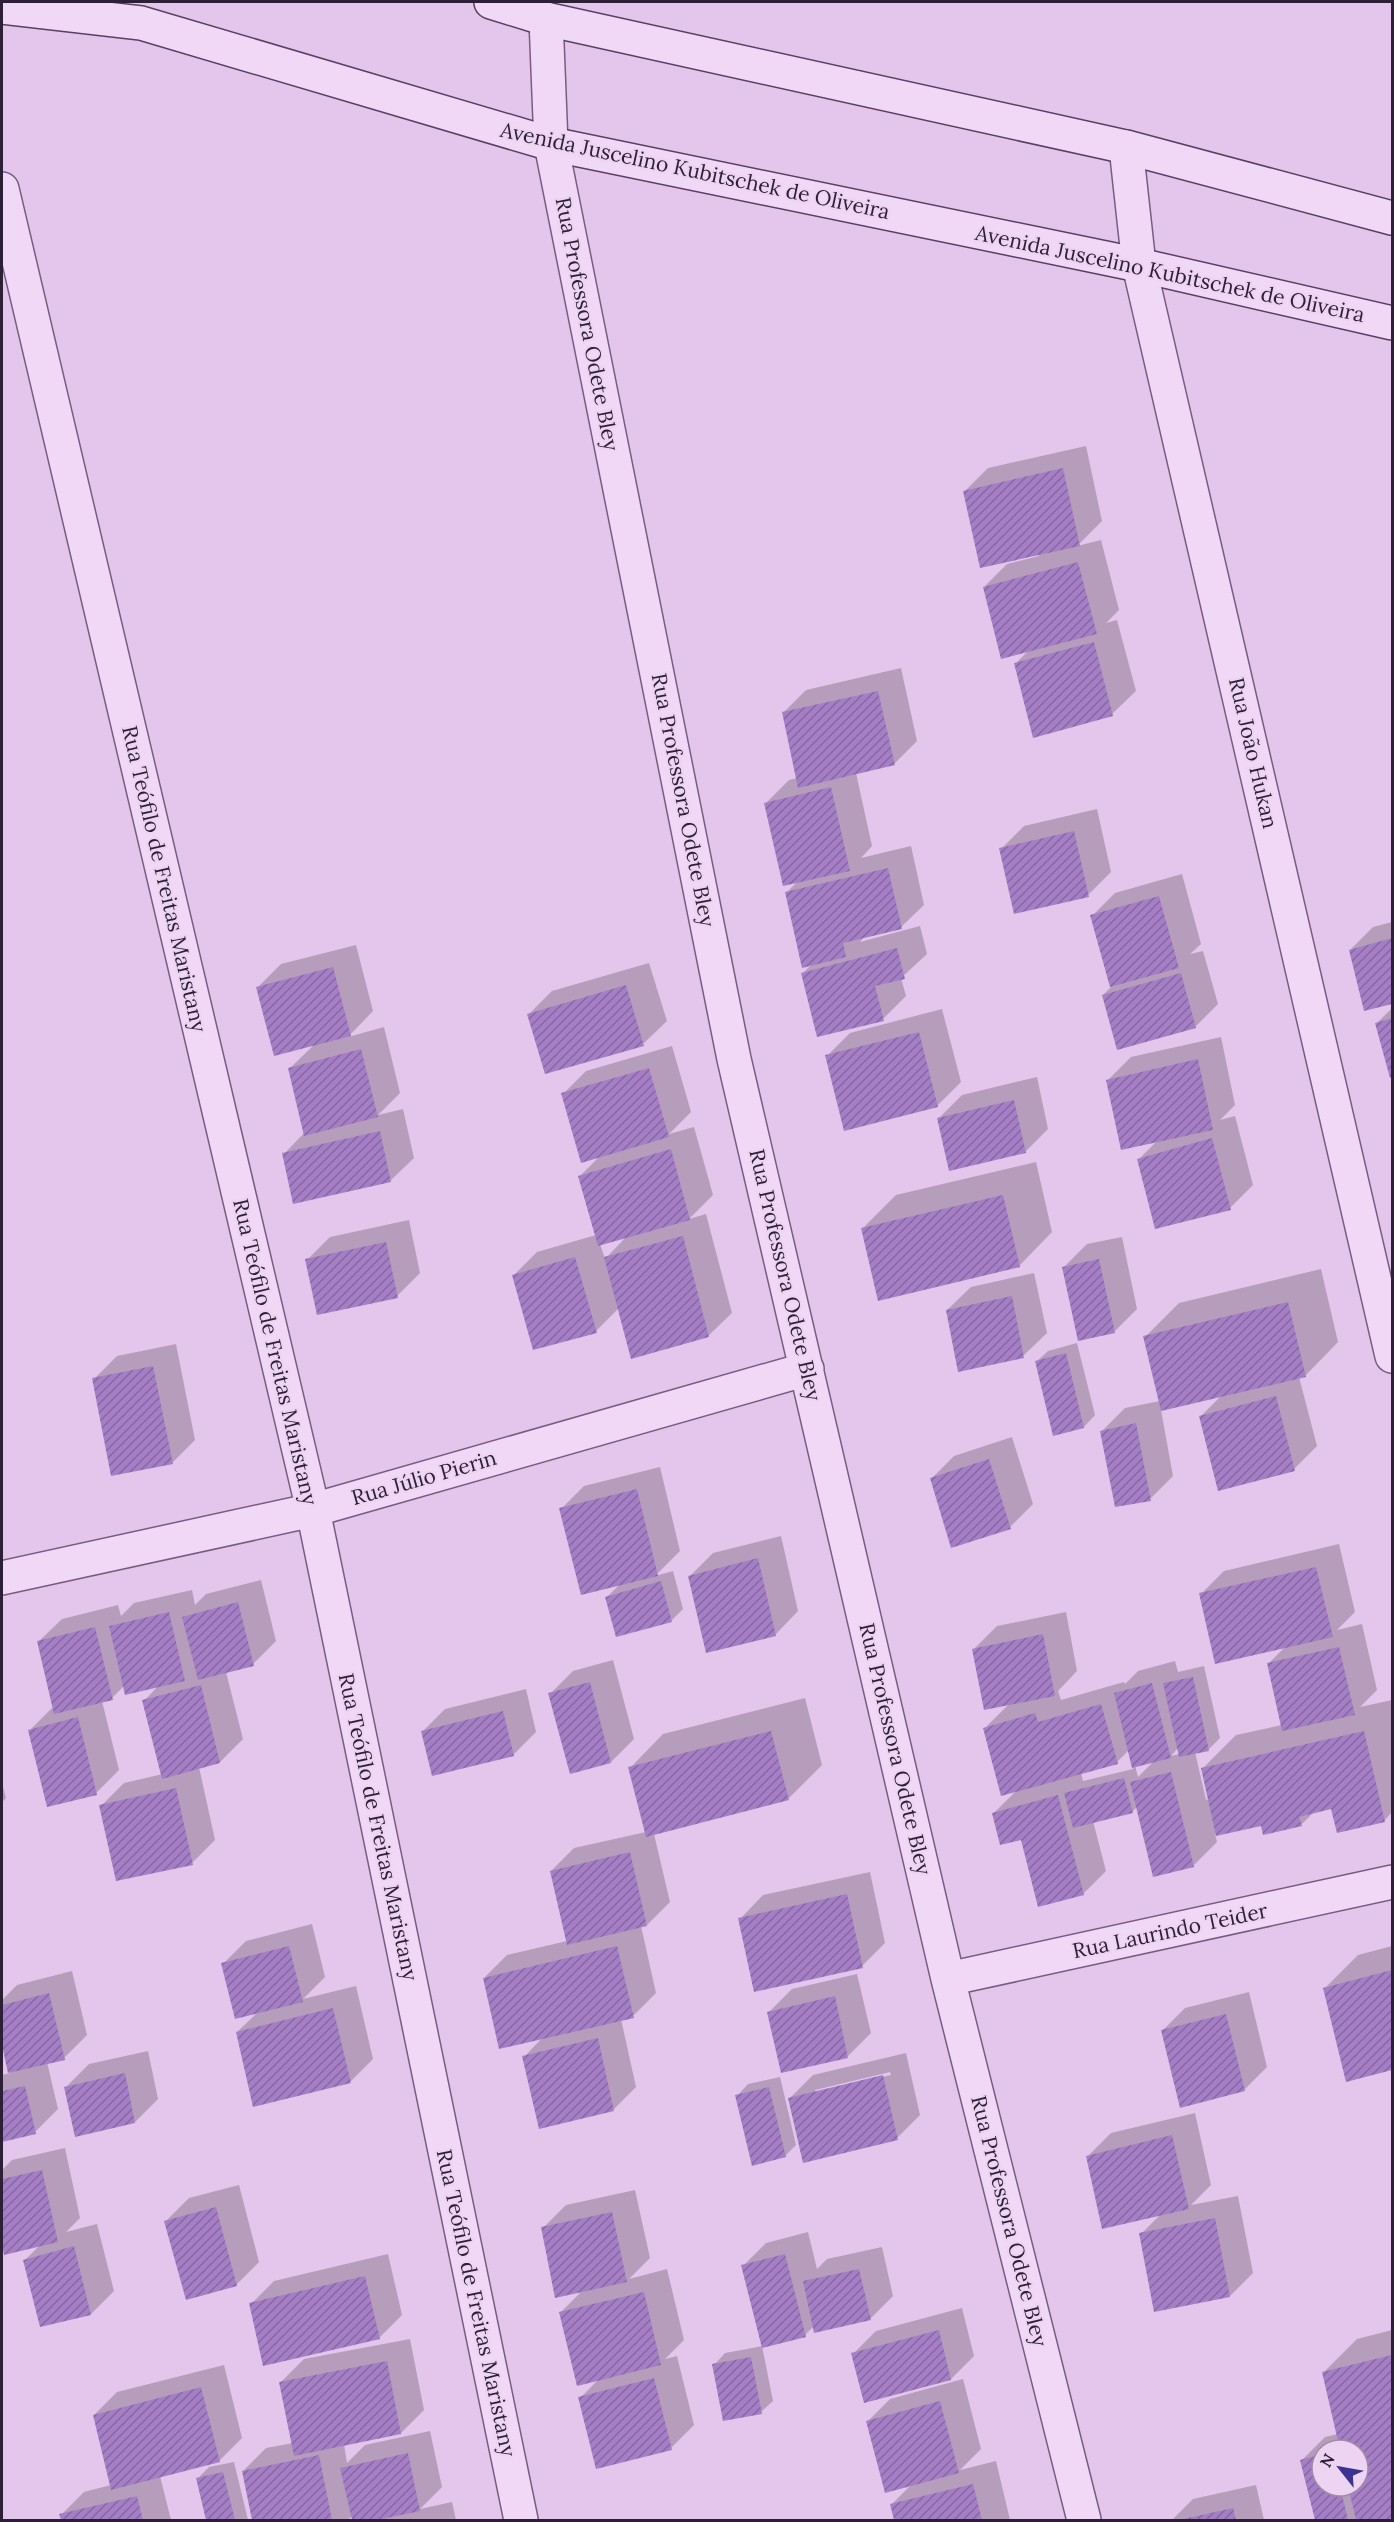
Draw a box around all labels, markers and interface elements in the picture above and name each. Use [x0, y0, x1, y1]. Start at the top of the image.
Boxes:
street label: Avenida Juscelino Kubitschek de Oliveira [497, 116, 892, 225]
street label: Rua Professora Odete Bley [550, 195, 625, 453]
street label: Avenida Juscelino Kubitschek de Oliveira [972, 219, 1367, 328]
street label: Rua Professora Odete Bley [646, 671, 721, 929]
street label: Rua João Hukan [1223, 675, 1284, 831]
street label: Rua Teófilo de Freitas Maristany [116, 723, 213, 1035]
street label: Rua Professora Odete Bley [743, 1146, 828, 1403]
street label: Rua Teófilo de Freitas Maristany [227, 1196, 324, 1508]
street label: Rua Júlio Pierin [348, 1444, 500, 1511]
street label: Rua Professora Odete Bley [853, 1620, 938, 1877]
street label: Rua Teófilo de Freitas Maristany [333, 1671, 424, 1983]
street label: Rua Laurindo Teider [1070, 1897, 1270, 1964]
street label: Rua Professora Odete Bley [965, 2093, 1054, 2349]
street label: Rua Teófilo de Freitas Maristany [431, 2147, 522, 2459]
north arrow [1310, 2438, 1370, 2498]
text: N [1315, 2450, 1339, 2471]

